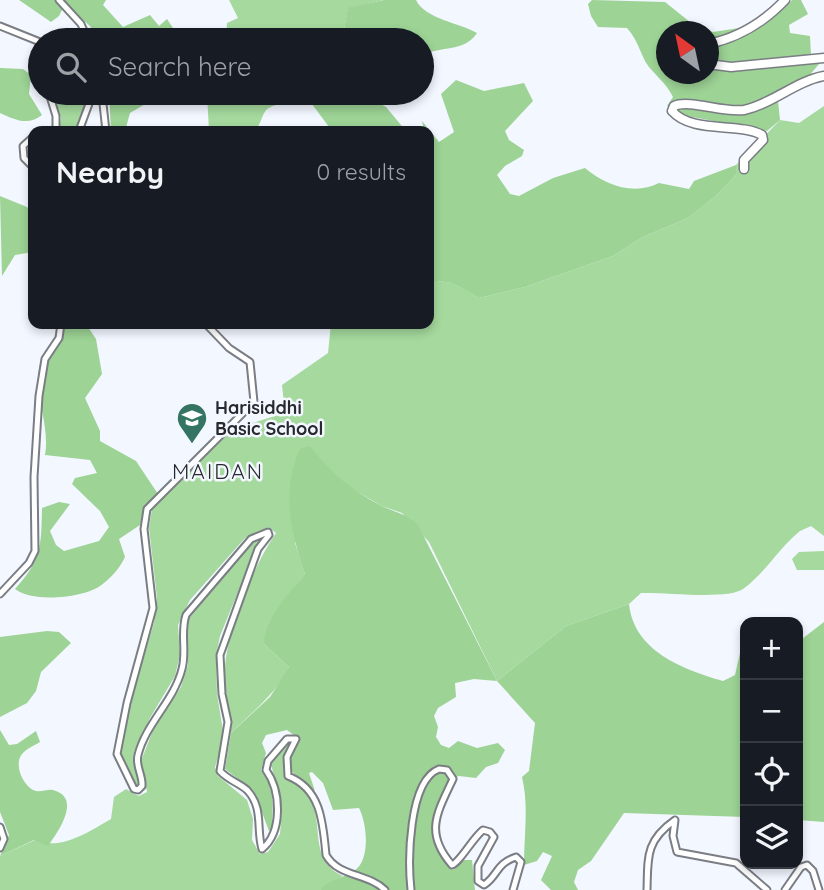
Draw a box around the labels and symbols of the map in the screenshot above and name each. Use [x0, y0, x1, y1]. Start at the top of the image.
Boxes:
north arrow [656, 21, 719, 84]
place label: Harisiddhi Basic School [215, 396, 323, 440]
school or university icon: Harisiddhi Basic School [175, 401, 209, 445]
district label: MAIDAN [172, 458, 264, 484]

